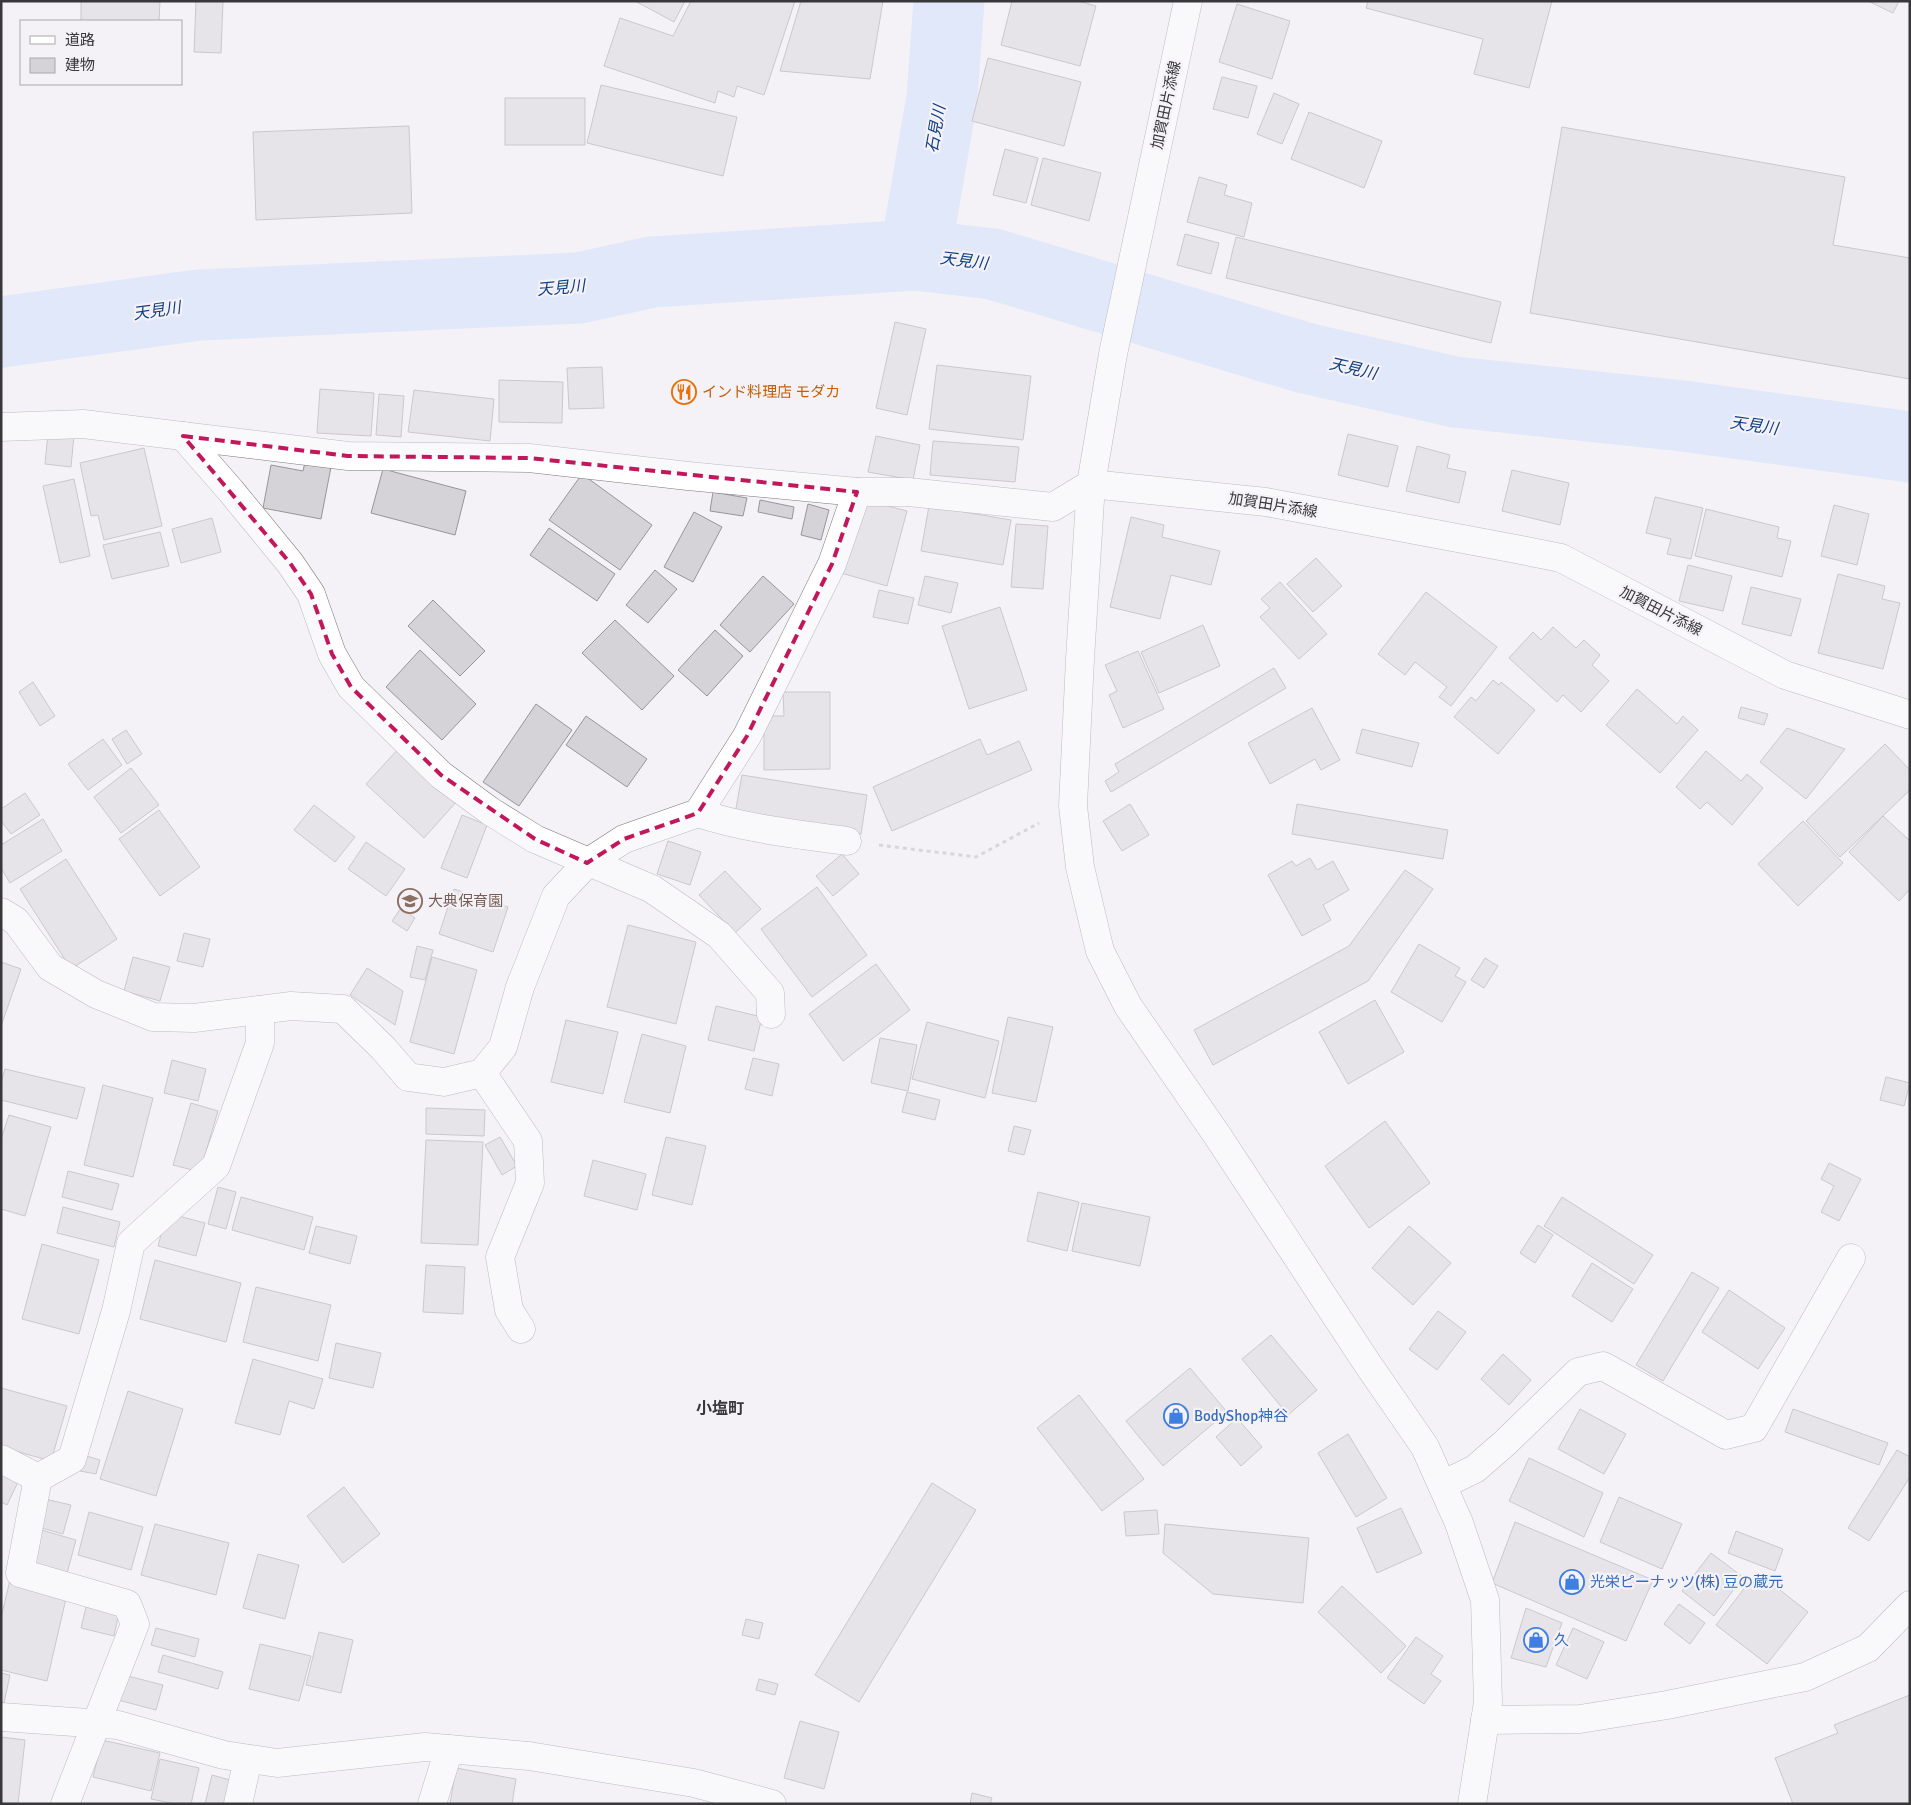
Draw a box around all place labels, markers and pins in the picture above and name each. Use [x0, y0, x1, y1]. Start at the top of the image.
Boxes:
restaurant icon: インド料理店 モダカ [671, 379, 697, 405]
place label: インド料理店 モダカ [702, 383, 840, 401]
school or university icon: 大典保育園 [397, 888, 423, 914]
place label: 大典保育園 [428, 892, 503, 910]
shop icon: BodyShop神谷 [1163, 1403, 1189, 1429]
place label: BodyShop神谷 [1194, 1407, 1288, 1425]
shop icon: 光栄ピーナッツ(株) 豆の蔵元 [1559, 1569, 1585, 1595]
place label: 光栄ピーナッツ(株) 豆の蔵元 [1590, 1573, 1783, 1591]
shop icon: 久 [1523, 1627, 1549, 1653]
place label: 久 [1554, 1631, 1569, 1649]

